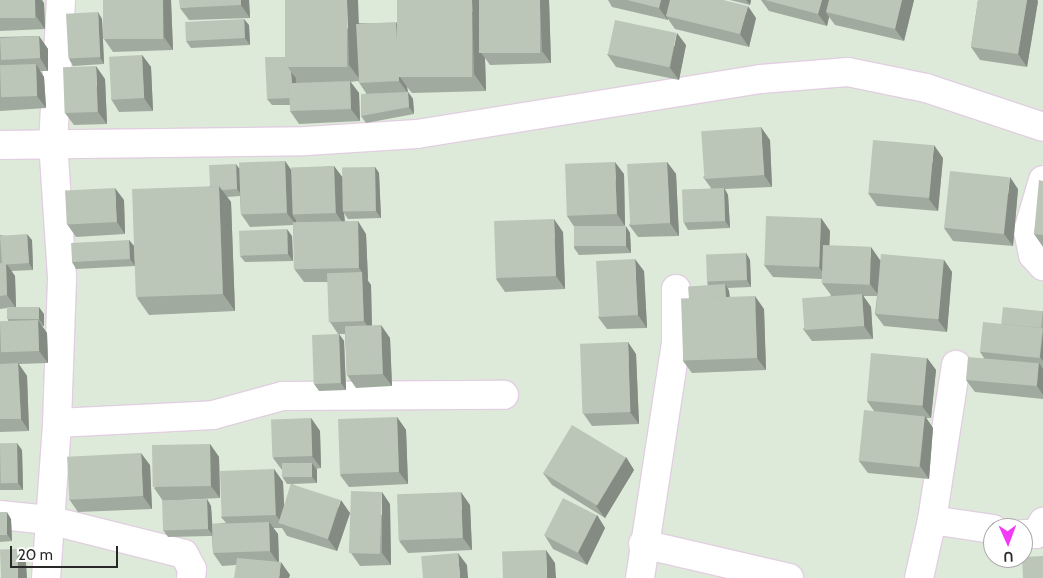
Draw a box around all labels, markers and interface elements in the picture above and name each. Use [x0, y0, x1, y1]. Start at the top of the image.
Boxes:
north arrow [983, 518, 1033, 568]
scale bar [12, 536, 120, 568]
text: 20 m [18, 546, 53, 564]
text: U [1003, 548, 1014, 566]

